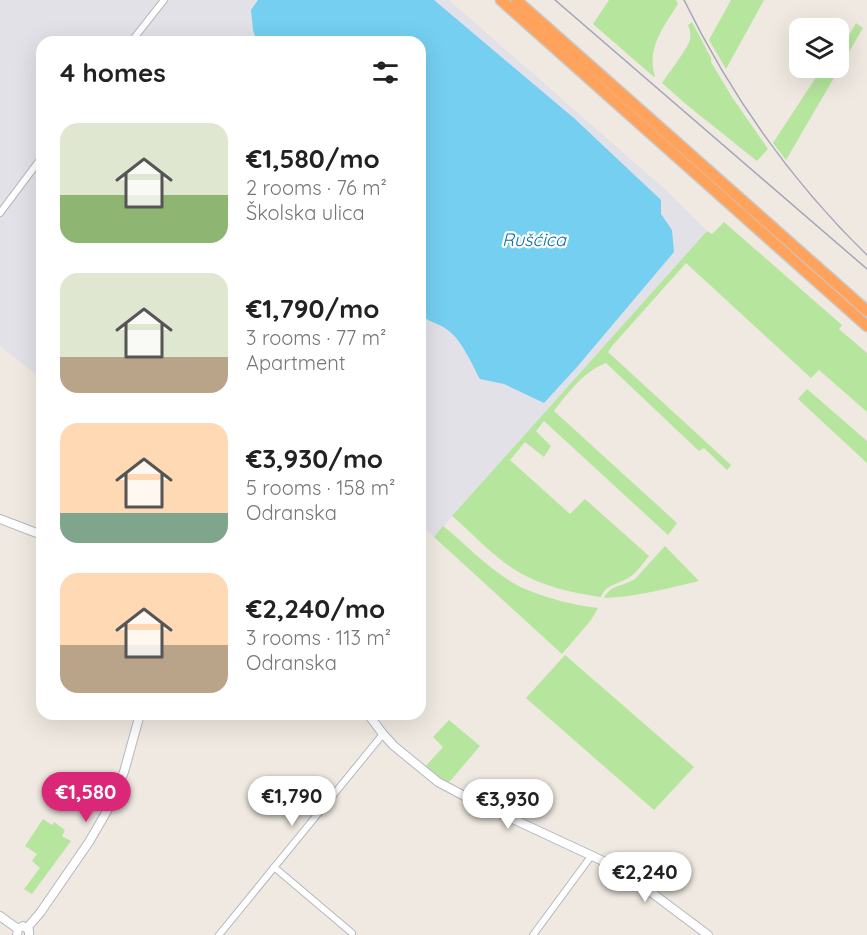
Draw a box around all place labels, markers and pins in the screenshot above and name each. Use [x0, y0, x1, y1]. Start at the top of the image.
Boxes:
pin: €1,580 [37, 772, 135, 823]
pin: €1,790 [243, 776, 341, 827]
pin: €3,930 [459, 779, 557, 830]
pin: €2,240 [596, 852, 694, 903]

